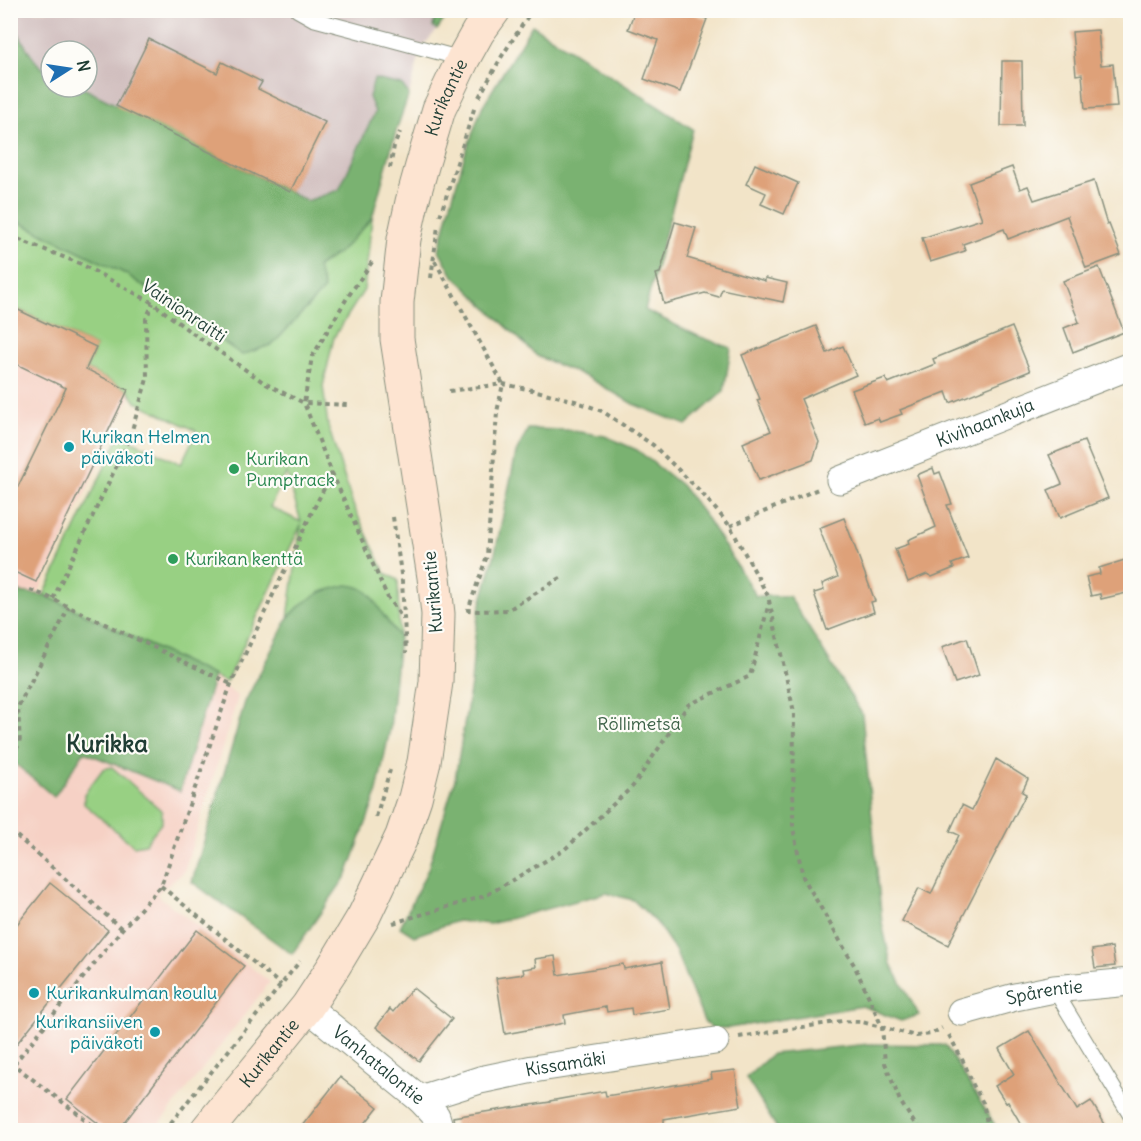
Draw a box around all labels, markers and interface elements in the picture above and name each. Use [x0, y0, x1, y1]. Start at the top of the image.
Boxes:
north arrow [39, 39, 99, 99]
street label: Kurikantie [419, 55, 472, 139]
text: N [73, 58, 95, 73]
street label: Vainionraitti [137, 274, 231, 347]
street label: Kivihaankuja [933, 393, 1037, 452]
place label: Kurikan Helmen päiväkoti [81, 425, 210, 469]
marker: Kurikan Helmen päiväkoti [62, 440, 76, 454]
place label: Kurikan Pumptrack [246, 447, 335, 491]
marker: Kurikan Pumptrack [227, 462, 241, 476]
place label: Kurikan kenttä [185, 547, 303, 570]
street label: Kurikantie [417, 550, 448, 634]
marker: Kurikan kenttä [166, 552, 180, 566]
park label: Röllimetsä [597, 712, 681, 735]
district label: Kurikka [66, 728, 148, 758]
street label: Spårentie [1003, 974, 1084, 1010]
place label: Kurikankulman koulu [46, 981, 217, 1004]
marker: Kurikankulman koulu [27, 986, 41, 1000]
place label: Kurikansiiven päiväkoti [35, 1010, 143, 1054]
street label: Kurikantie [234, 1014, 304, 1092]
street label: Vanhatalontie [328, 1020, 430, 1109]
marker: Kurikansiiven päiväkoti [148, 1025, 162, 1039]
street label: Kissamäki [523, 1046, 607, 1081]

